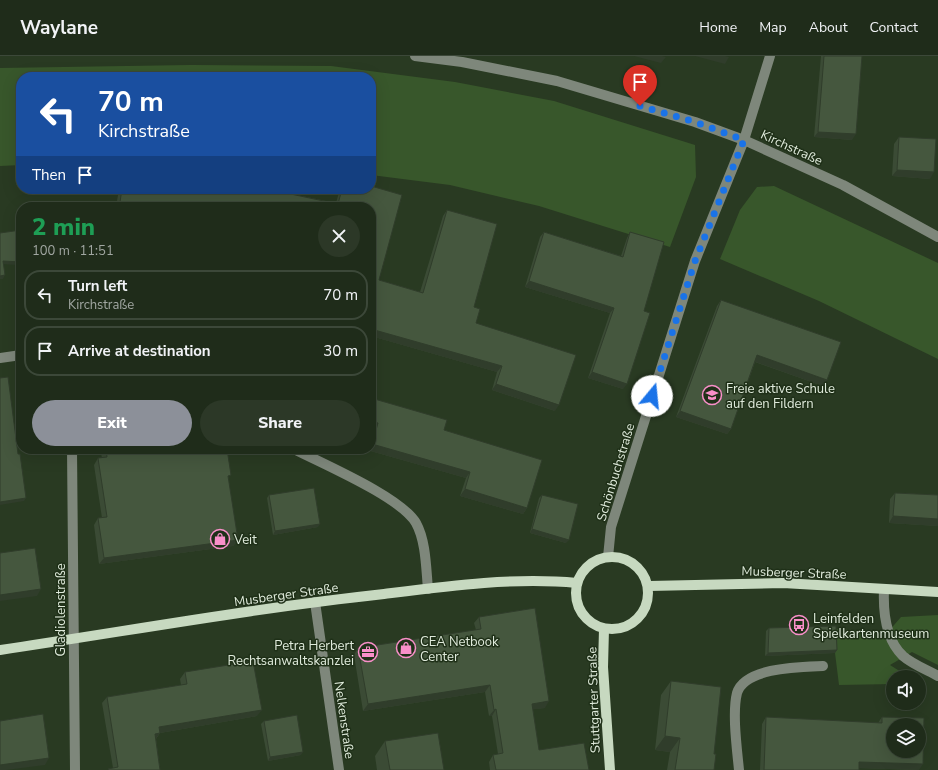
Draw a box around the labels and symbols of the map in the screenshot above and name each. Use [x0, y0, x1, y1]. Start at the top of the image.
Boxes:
pin [623, 65, 657, 106]
street label: Kirchstraße [758, 126, 825, 170]
position arrow [631, 375, 673, 417]
place label: Freie aktive Schule auf den Fildern [726, 380, 835, 413]
school or university icon: Freie aktive Schule auf den Fildern [701, 384, 723, 406]
street label: Schönbuchstraße [593, 421, 639, 523]
shop icon: Veit [209, 528, 231, 550]
place label: Veit [233, 531, 257, 549]
street label: Musberger Straße [741, 562, 847, 584]
street label: Gladiolenstraße [52, 563, 70, 657]
street label: Musberger Straße [233, 579, 340, 611]
place label: Leinfelden Spielkartenmuseum [813, 610, 929, 643]
bus stop icon: Leinfelden Spielkartenmuseum [788, 614, 810, 636]
place label: CEA Netbook Center [420, 633, 499, 666]
place label: Petra Herbert Rechtsanwaltskanzlei [227, 637, 354, 670]
shop icon: CEA Netbook Center [395, 637, 417, 659]
office icon: Petra Herbert Rechtsanwaltskanzlei [357, 641, 379, 663]
street label: Stuttgarter Straße [583, 646, 605, 753]
street label: Nelkenstraße [330, 680, 358, 760]

